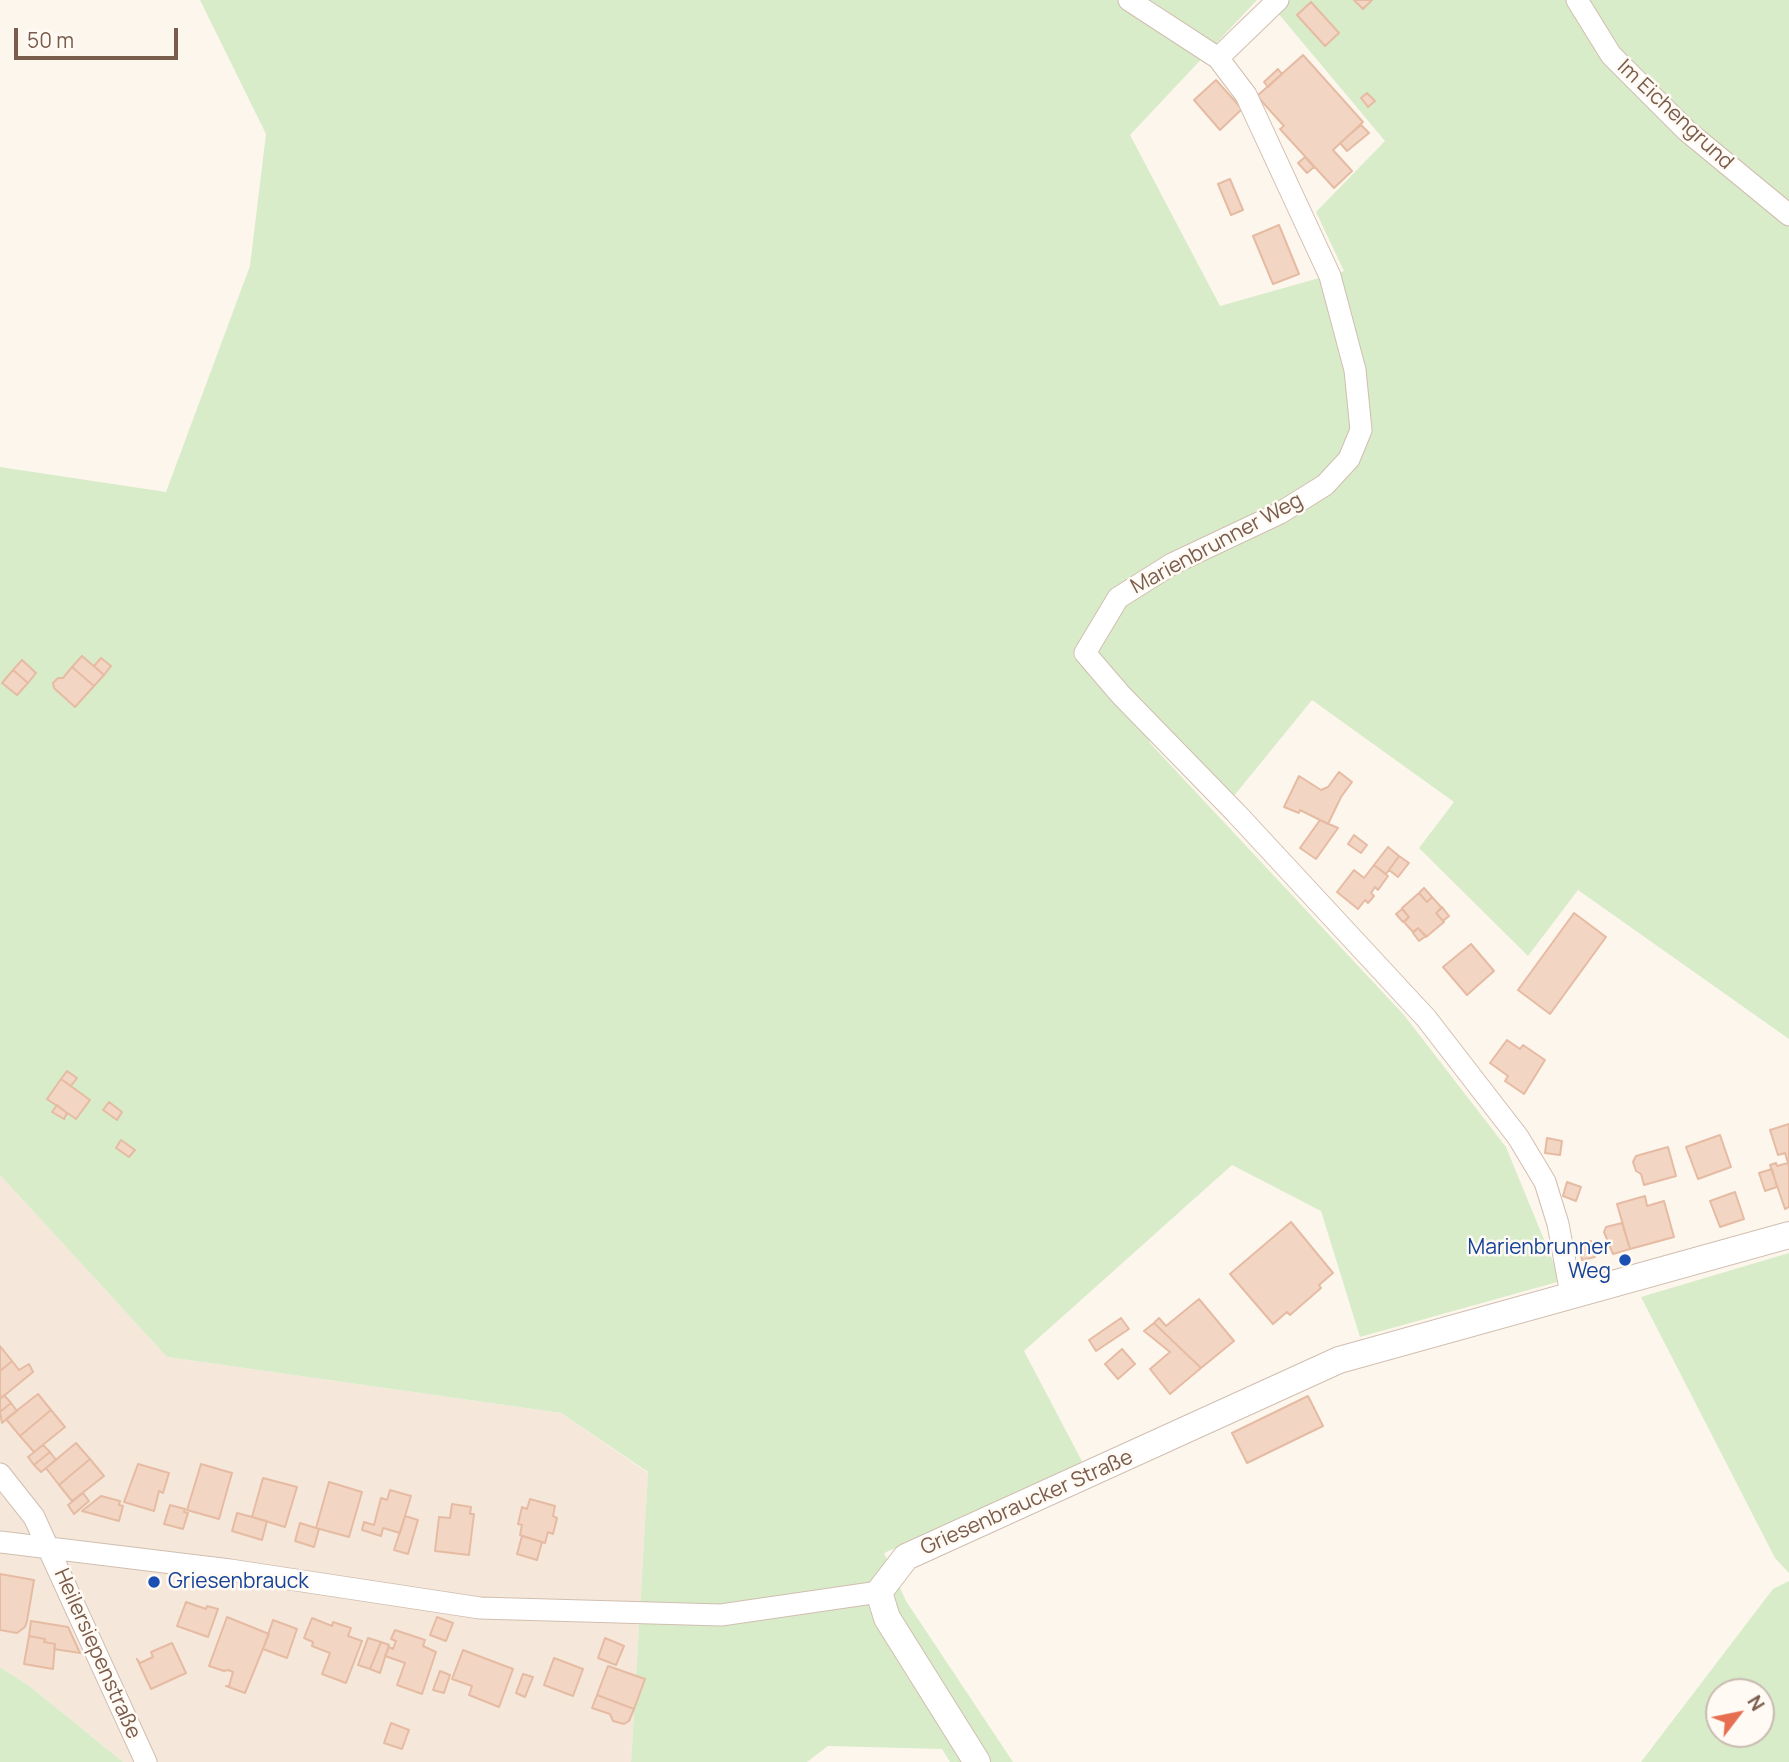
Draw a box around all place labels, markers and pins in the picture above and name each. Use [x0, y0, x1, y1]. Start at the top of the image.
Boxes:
place label: Marienbrunner Weg [1468, 1235, 1611, 1285]
marker: Marienbrunner Weg [1617, 1252, 1633, 1268]
place label: Griesenbrauck [168, 1569, 309, 1595]
marker: Griesenbrauck [146, 1574, 162, 1590]

